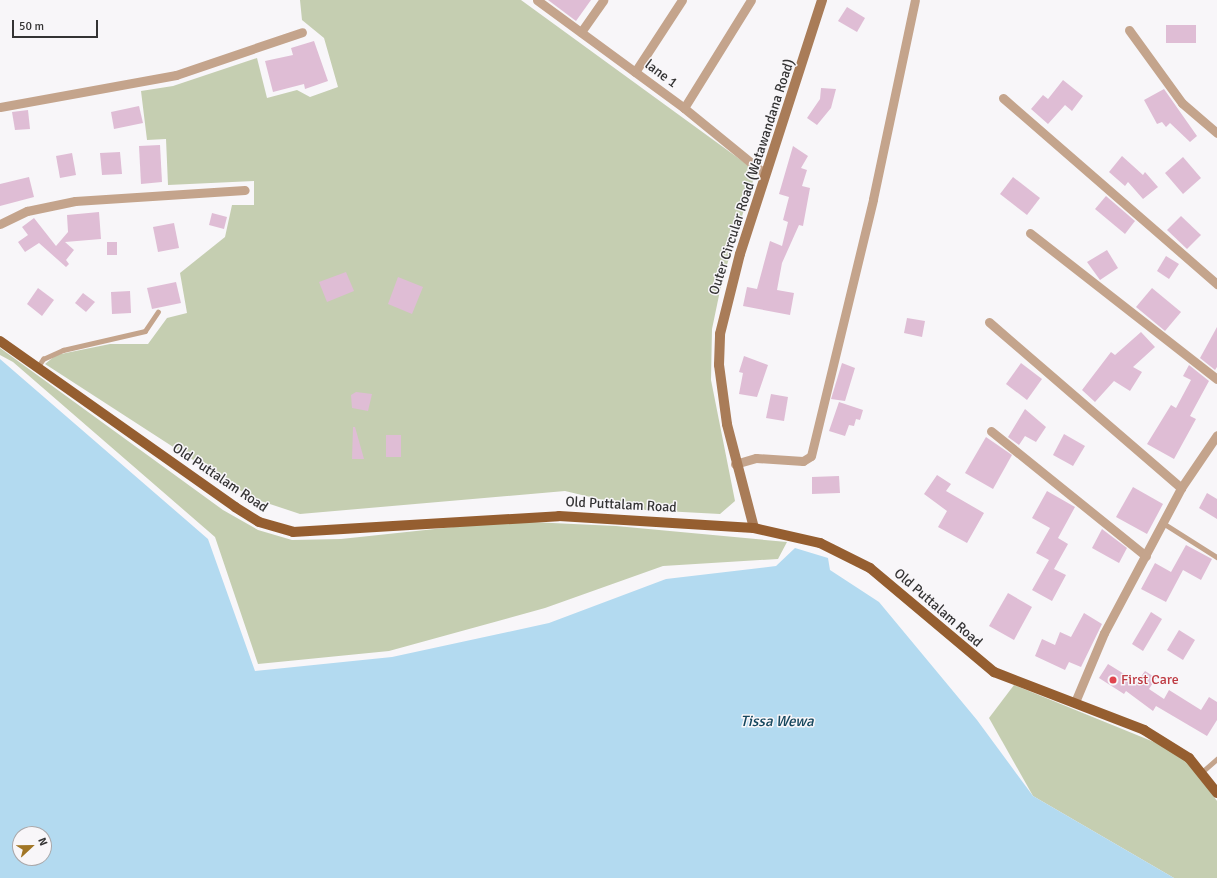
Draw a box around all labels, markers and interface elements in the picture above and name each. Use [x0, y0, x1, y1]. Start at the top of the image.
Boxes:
scale bar [14, 12, 100, 38]
text: 50 m [19, 19, 44, 34]
street label: lane 1 [641, 56, 681, 92]
street label: Outer Circular Road (Watawandana Road) [706, 57, 798, 297]
street label: Old Puttalam Road [169, 440, 271, 516]
street label: Old Puttalam Road [565, 494, 677, 516]
street label: Old Puttalam Road [890, 565, 986, 651]
place label: First Care [1121, 672, 1179, 688]
marker: First Care [1108, 675, 1118, 685]
water label: Tissa Wewa [740, 713, 814, 731]
north arrow [12, 826, 52, 866]
text: N [35, 836, 50, 848]

